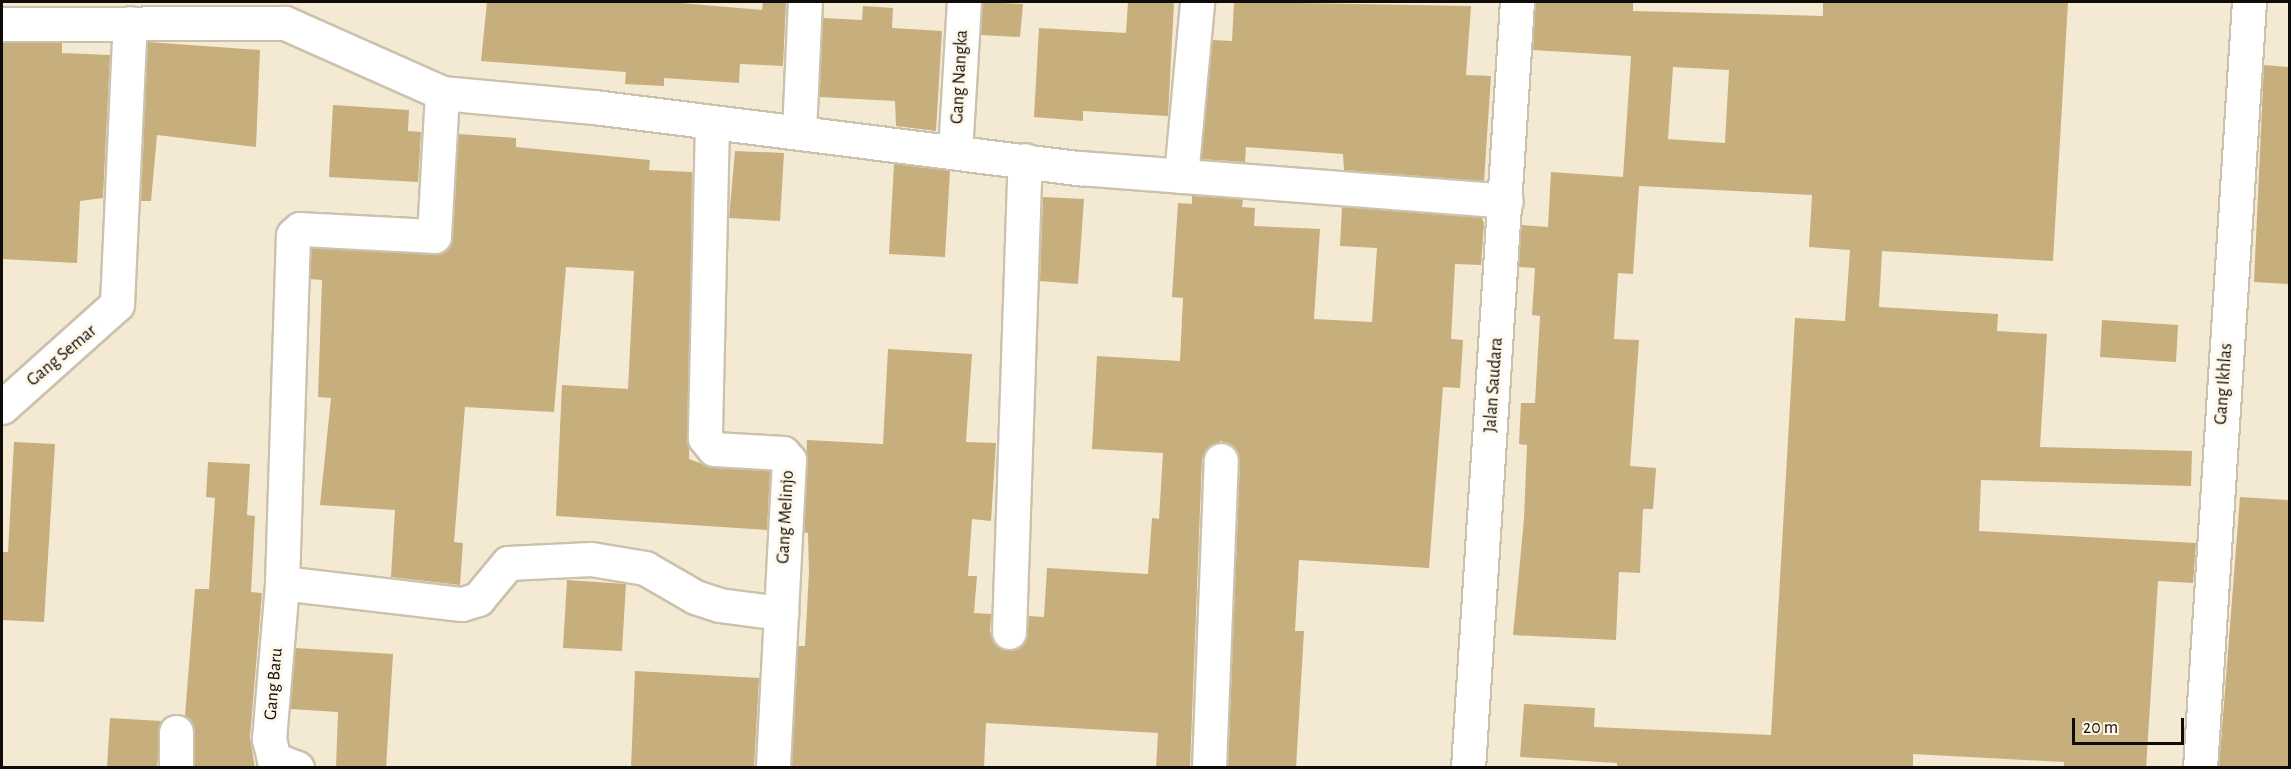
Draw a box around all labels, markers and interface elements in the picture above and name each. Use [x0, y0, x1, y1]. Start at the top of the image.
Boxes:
street label: Gang Nangka [947, 29, 973, 125]
street label: Gang Semar [23, 321, 101, 391]
street label: Jalan Saudara [1480, 337, 1508, 433]
street label: Gang Ikhlas [2210, 343, 2238, 425]
street label: Gang Melinjo [773, 470, 799, 564]
street label: Gang Baru [260, 647, 288, 721]
scale bar [2075, 706, 2188, 744]
text: 20 m [2083, 719, 2118, 737]

